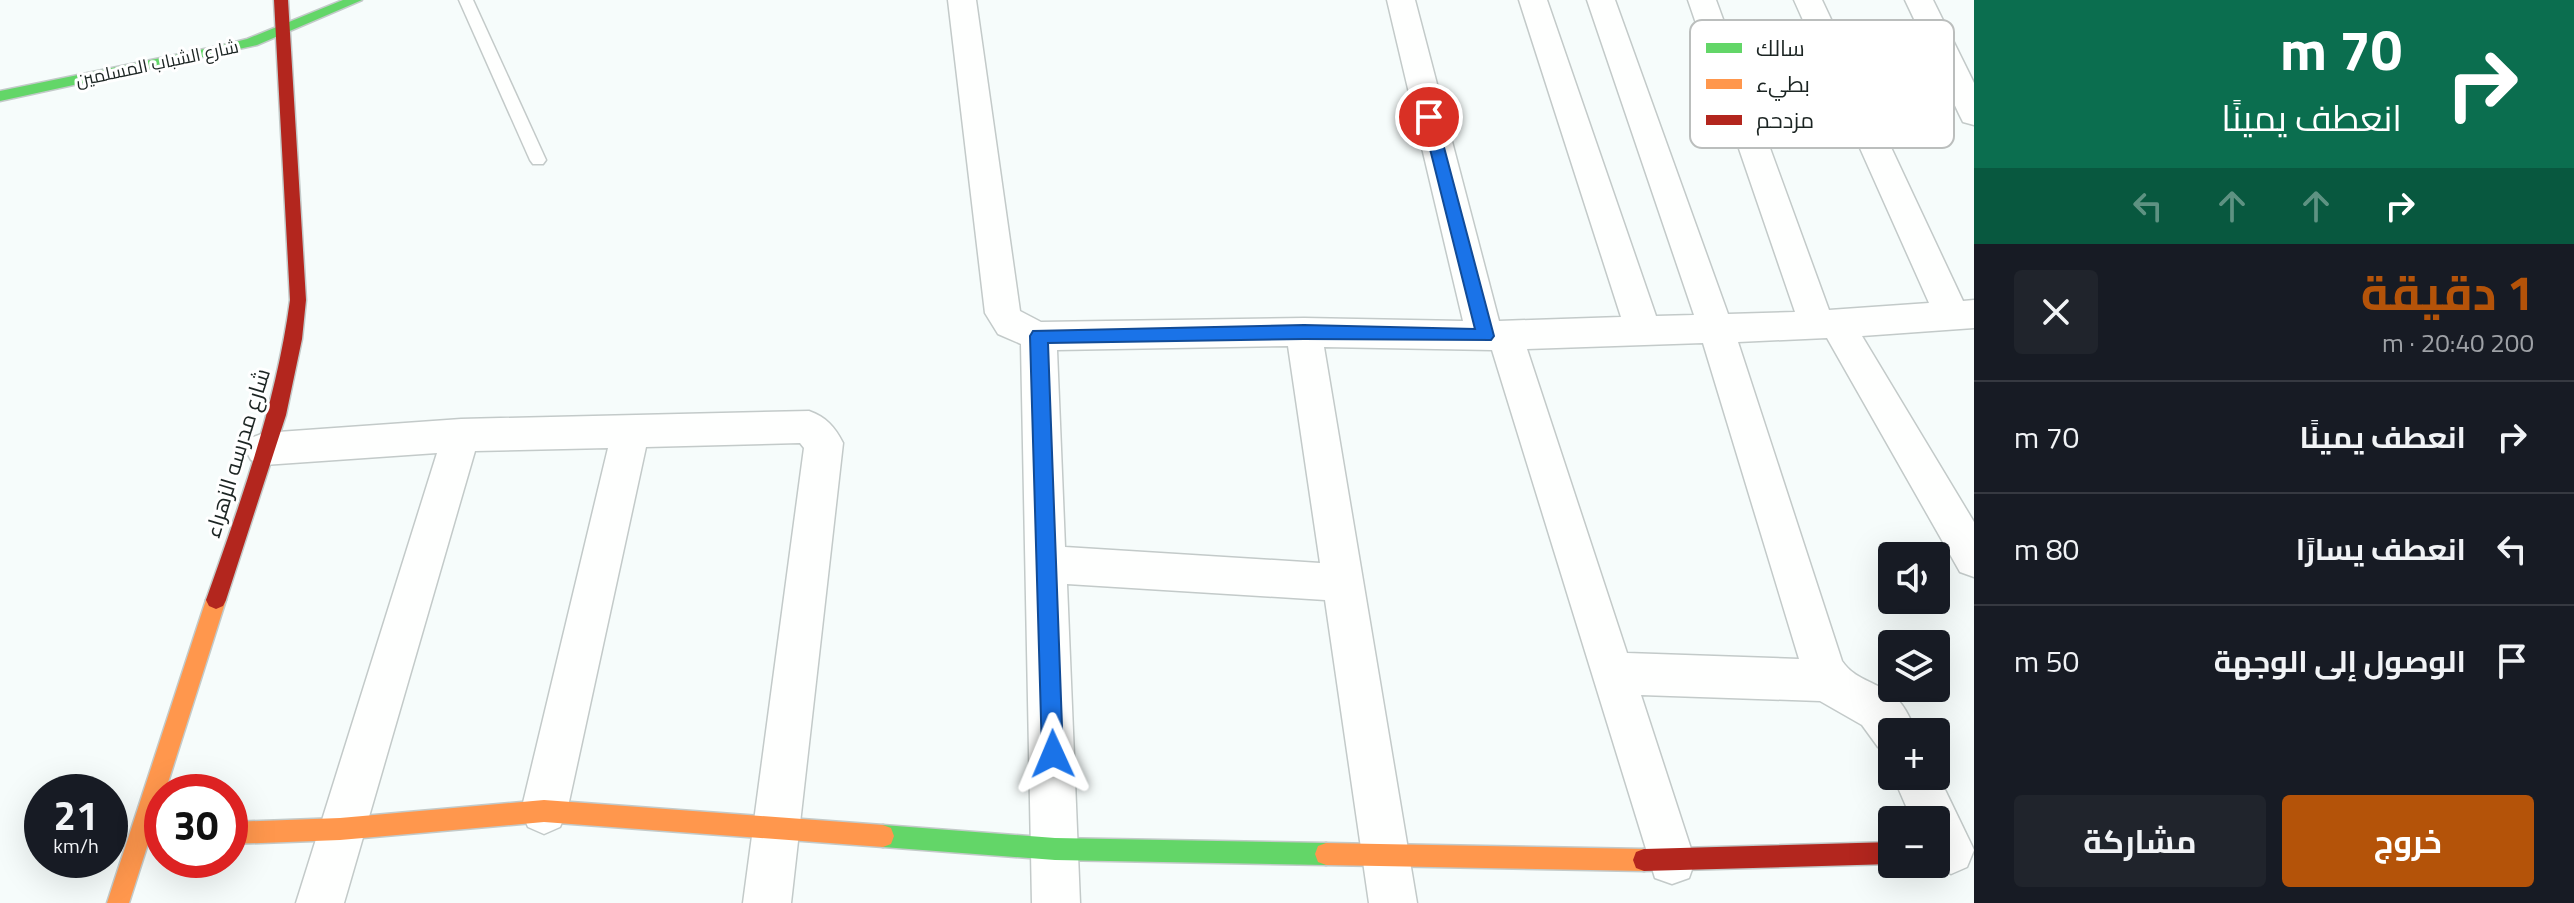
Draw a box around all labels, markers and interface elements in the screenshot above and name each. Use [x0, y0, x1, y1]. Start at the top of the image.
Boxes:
text: 70 m [2280, 7, 2402, 92]
legend [1690, 20, 1954, 148]
text: سالك [1756, 31, 1805, 65]
icon: right [2430, 32, 2534, 136]
street label: شارع الشباب المسلمين [73, 33, 241, 93]
text: بطيء [1756, 67, 1810, 101]
pin [1395, 83, 1463, 151]
text: انعطف يمينًا [2221, 90, 2402, 145]
icon: arrive [1407, 95, 1451, 139]
text: مزدحم [1756, 103, 1814, 137]
icon: left [2126, 184, 2170, 228]
icon: ahead [2210, 184, 2254, 228]
icon: ahead [2294, 184, 2338, 228]
icon: right [2378, 184, 2422, 228]
text: 1 دقيقة [2361, 256, 2534, 329]
button: close [2014, 270, 2098, 354]
text: 200 m · 20:40 [2382, 323, 2534, 362]
street label: شارع مدرسه الزهراء [195, 364, 279, 542]
text: 70 m [2014, 414, 2079, 460]
text: انعطف يمينًا [2299, 414, 2466, 460]
icon: right [2490, 415, 2534, 459]
text: 80 m [2014, 526, 2079, 572]
text: انعطف يسارًا [2296, 526, 2466, 572]
icon: left [2490, 527, 2534, 571]
map controls [1878, 542, 1950, 878]
button: sound [1878, 542, 1950, 614]
button: layers [1878, 630, 1950, 702]
text: 50 m [2014, 638, 2079, 684]
text: الوصول إلى الوجهة [2214, 638, 2466, 684]
icon: arrive [2490, 639, 2534, 683]
position arrow [1011, 712, 1095, 796]
button: + [1878, 718, 1950, 790]
speed limit sign: 30 [144, 774, 248, 878]
text: 21 [54, 785, 98, 846]
button: مشاركة [2014, 795, 2266, 887]
button: خروج [2282, 795, 2534, 887]
button: − [1878, 806, 1950, 878]
text: km/h [53, 830, 99, 861]

